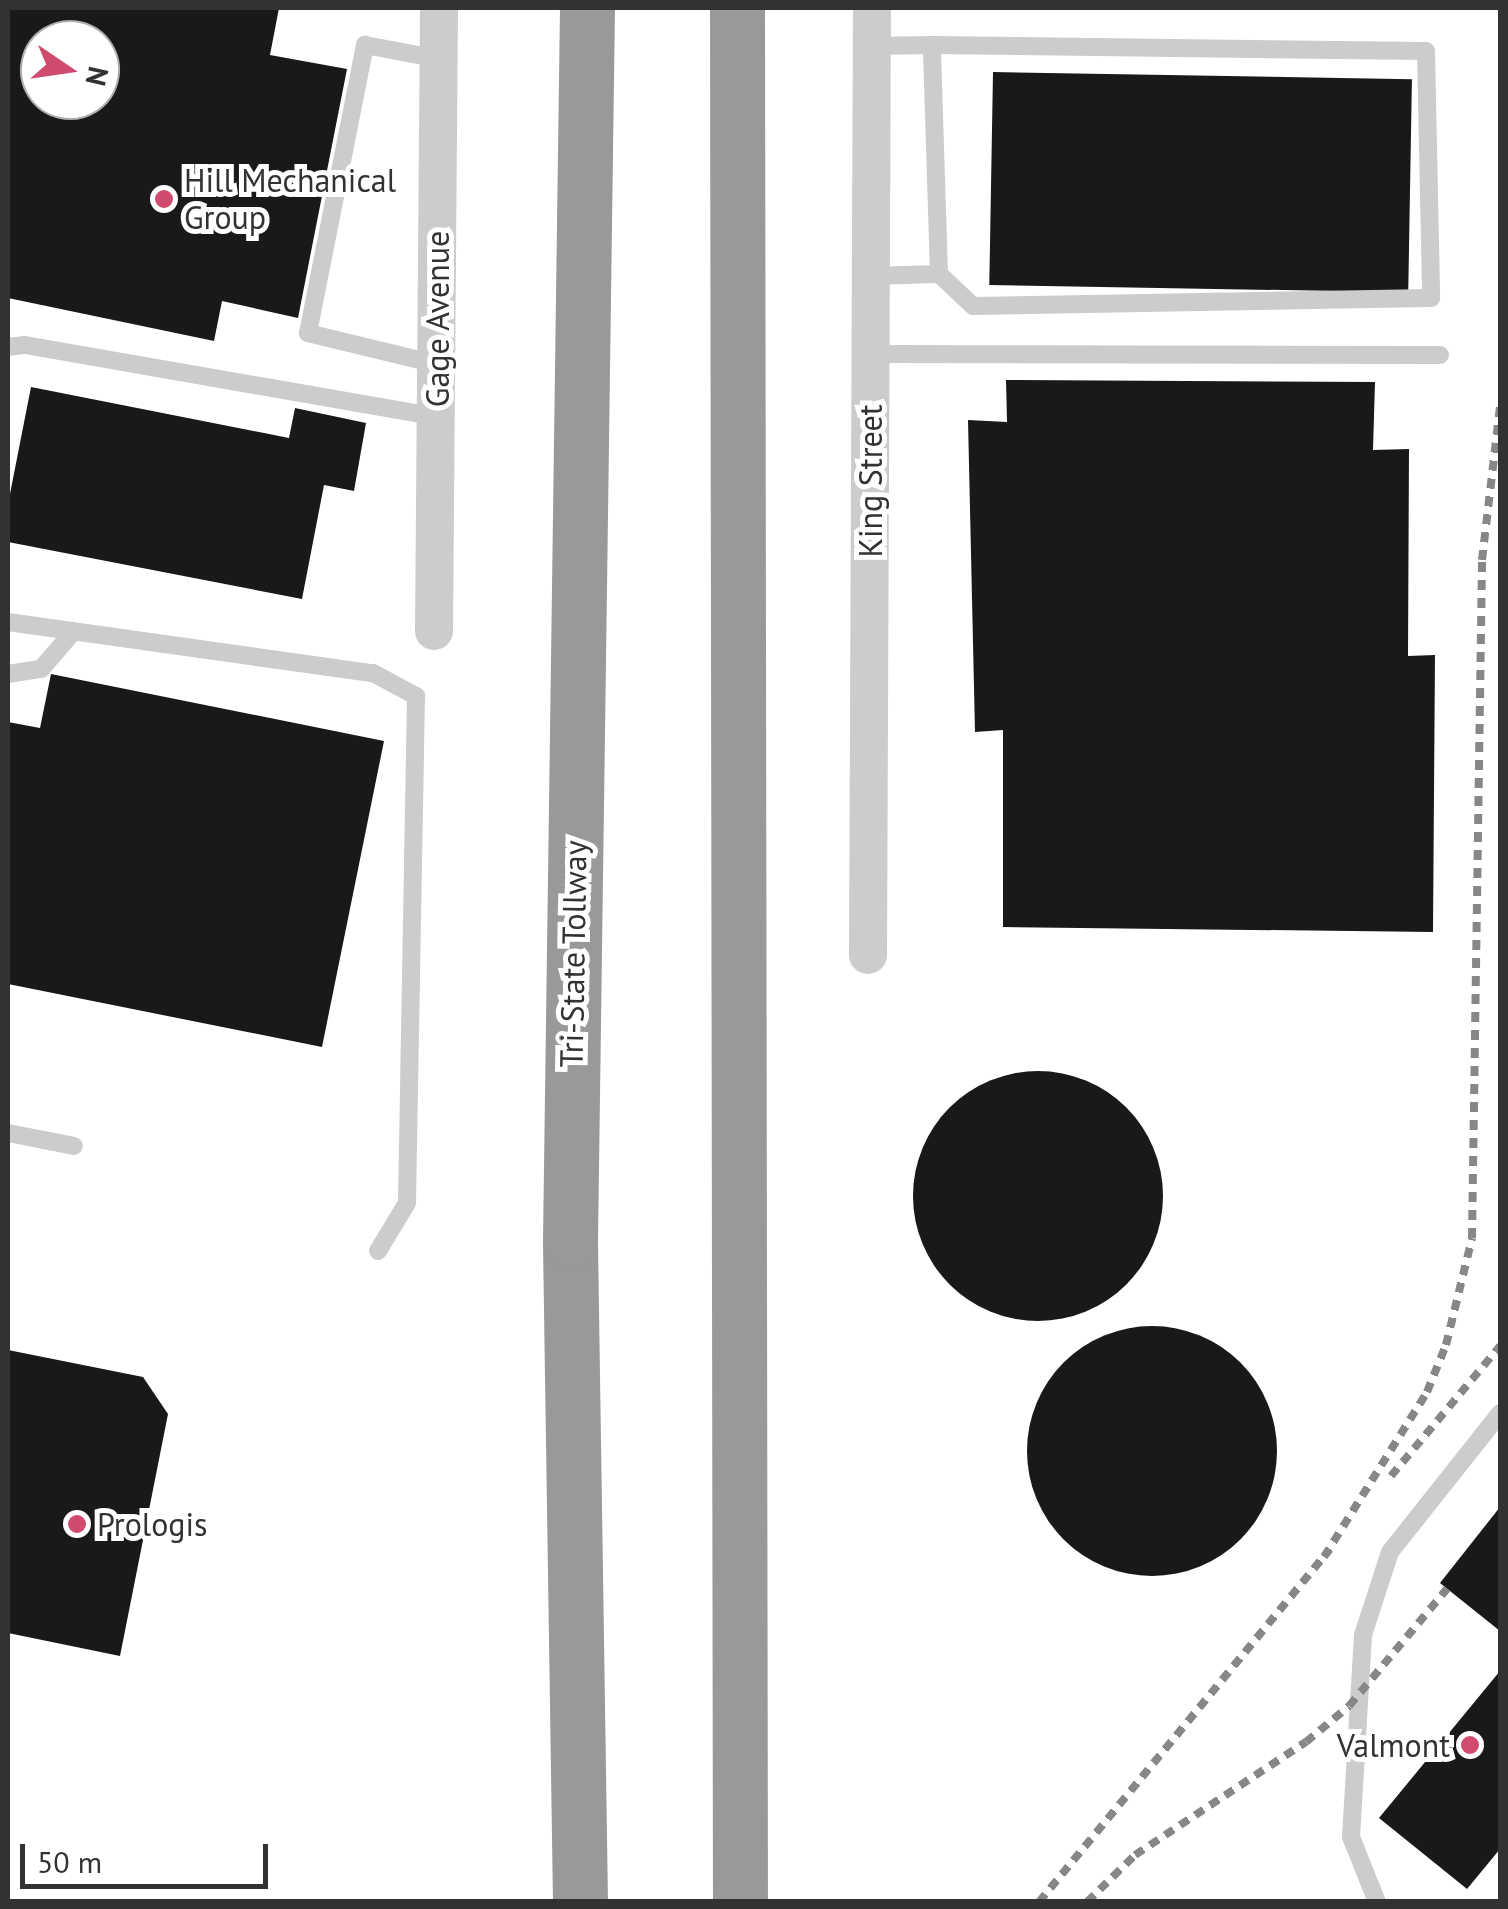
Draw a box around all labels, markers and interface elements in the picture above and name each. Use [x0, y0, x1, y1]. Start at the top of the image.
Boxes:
north arrow [20, 20, 120, 120]
text: N [78, 63, 118, 90]
place label: Hill Mechanical Group [184, 162, 396, 237]
marker: Hill Mechanical Group [153, 188, 175, 210]
street label: Gage Avenue [418, 230, 456, 408]
street label: King Street [851, 404, 889, 558]
street label: Tri-State Tollway [552, 840, 594, 1068]
place label: Prologis [97, 1505, 208, 1543]
marker: Prologis [66, 1513, 88, 1535]
place label: Valmont [1337, 1726, 1450, 1764]
marker: Valmont [1459, 1734, 1481, 1756]
scale bar [25, 1824, 272, 1886]
text: 50 m [37, 1842, 102, 1881]

